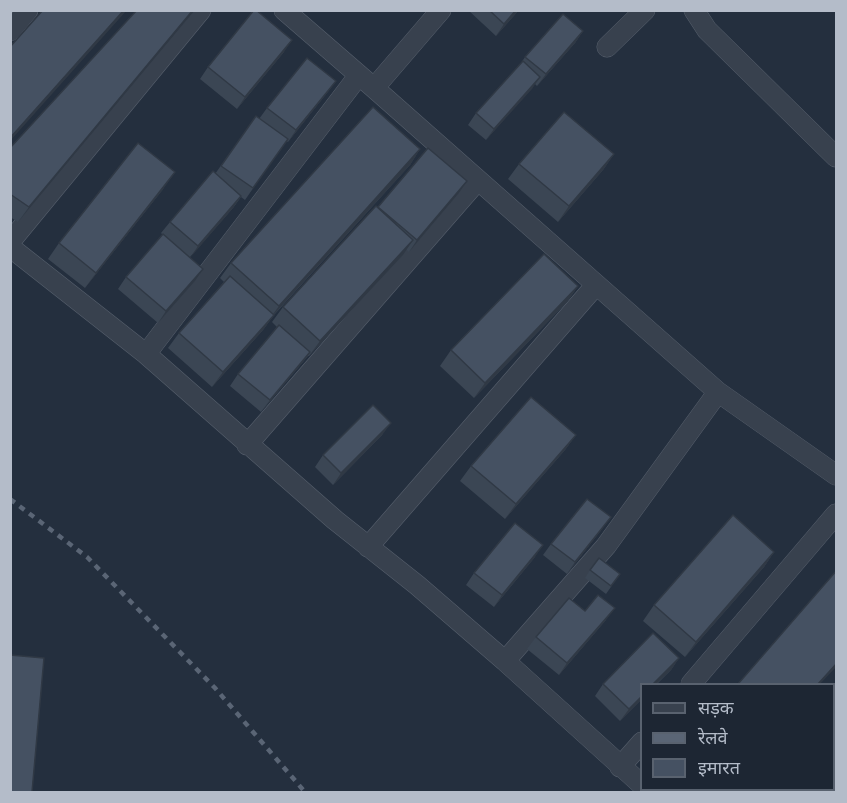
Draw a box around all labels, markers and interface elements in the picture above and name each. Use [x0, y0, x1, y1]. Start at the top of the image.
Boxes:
legend [640, 683, 835, 791]
text: सड़क [698, 696, 734, 718]
text: रेलवे [698, 726, 728, 748]
text: इमारत [698, 756, 740, 778]

